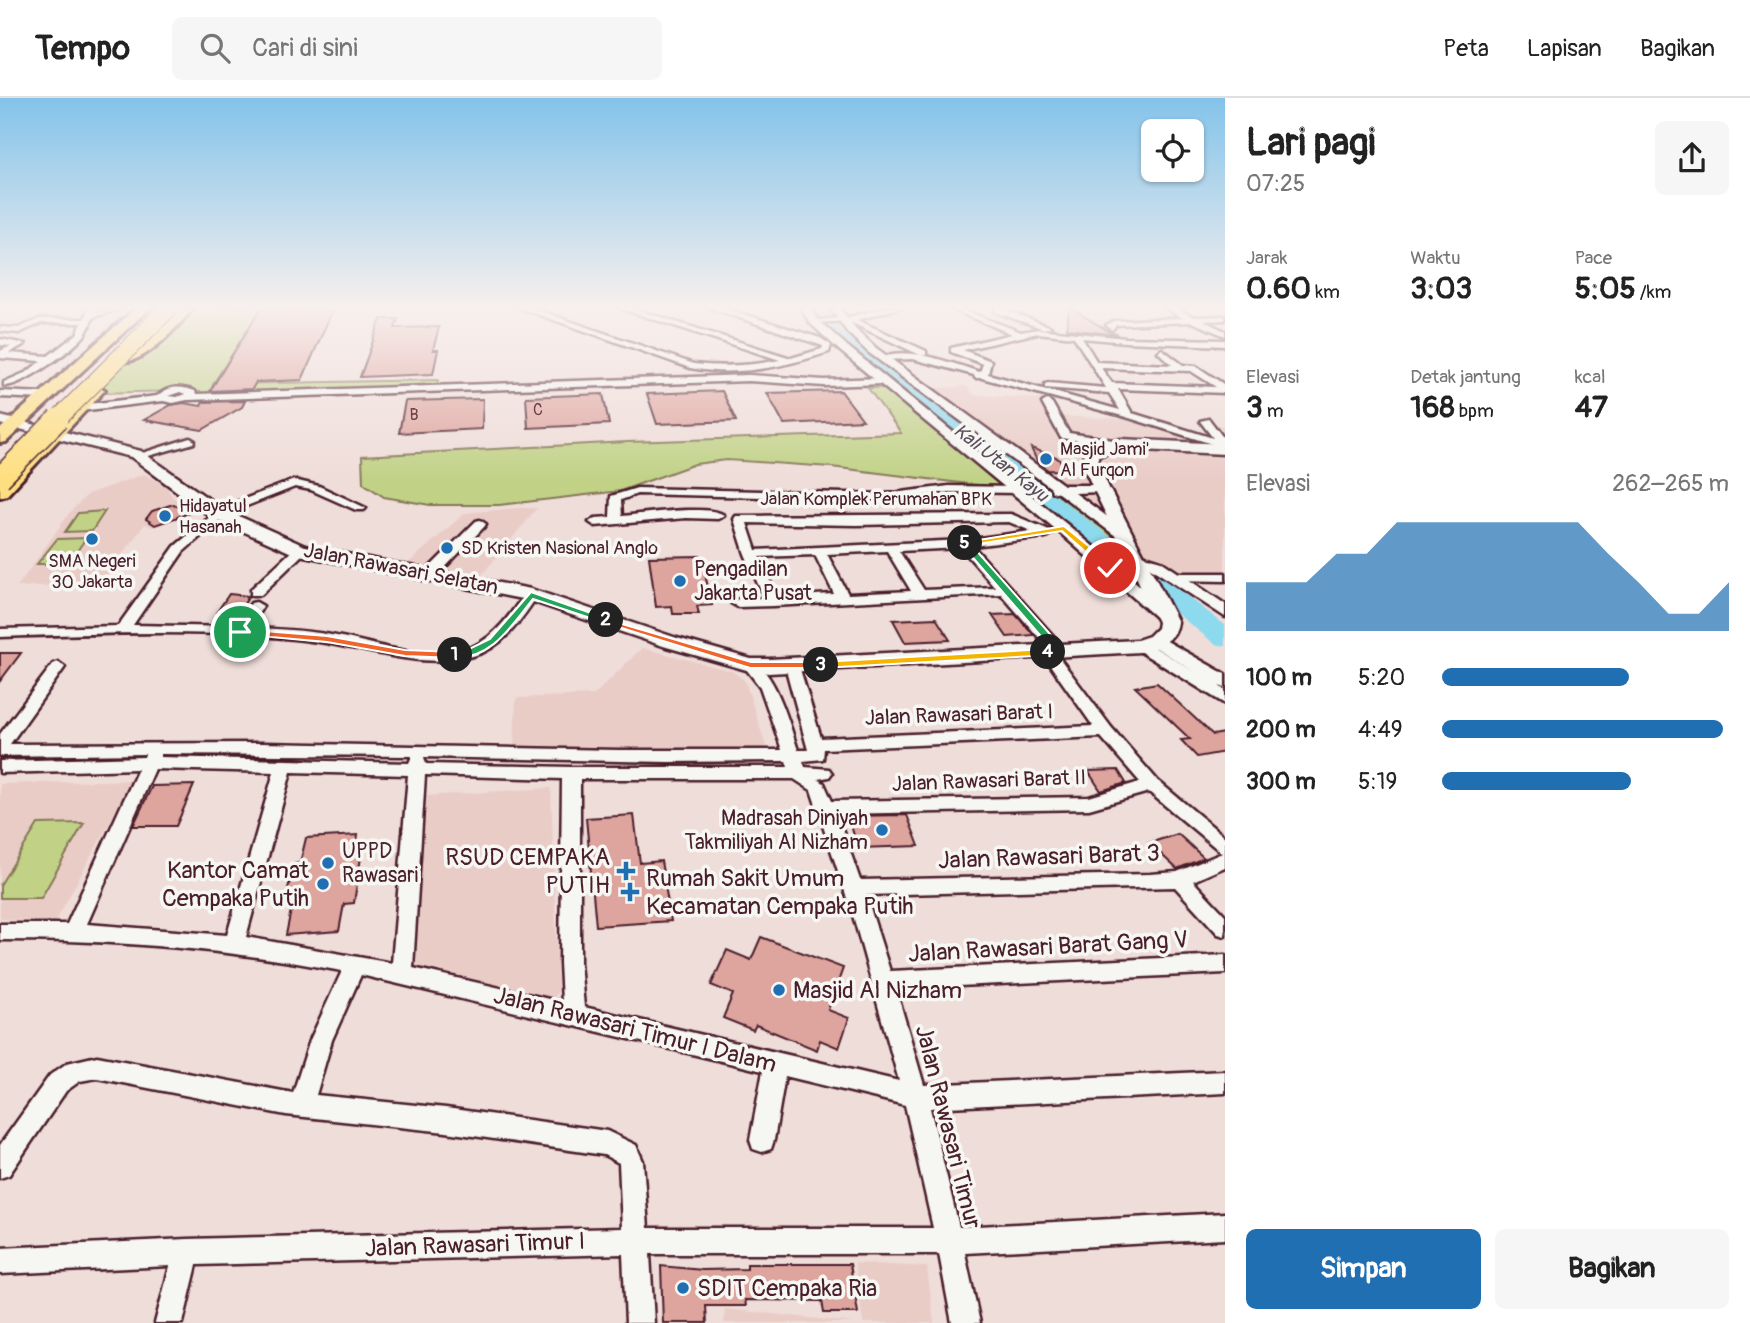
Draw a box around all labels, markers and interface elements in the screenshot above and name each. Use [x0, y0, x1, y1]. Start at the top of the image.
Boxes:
search box [172, 17, 662, 80]
text: Tempo [35, 28, 130, 69]
icon: search [196, 29, 234, 67]
text: Cari di sini [252, 32, 358, 64]
text: Peta [1443, 34, 1489, 63]
text: Lapisan [1527, 34, 1602, 63]
text: Bagikan [1640, 34, 1715, 63]
map controls [1141, 119, 1204, 182]
button: locate [1141, 119, 1204, 182]
text: Lari pagi [1246, 119, 1375, 167]
button: share [1655, 121, 1729, 195]
text: 07:25 [1246, 169, 1305, 198]
text: Jarak [1246, 246, 1287, 270]
text: Waktu [1410, 246, 1461, 270]
text: Pace [1575, 246, 1612, 270]
text: 0.60 [1246, 270, 1311, 307]
text: 3:03 [1410, 270, 1472, 307]
text: 5:05 [1575, 270, 1636, 307]
text: km [1311, 280, 1340, 304]
text: /km [1636, 280, 1671, 304]
text: Elevasi [1246, 365, 1299, 389]
text: Detak jantung [1410, 365, 1521, 389]
text: kcal [1575, 365, 1606, 389]
text: 3 [1246, 389, 1263, 426]
text: 168 [1410, 389, 1455, 426]
text: 47 [1575, 389, 1608, 426]
text: m [1263, 399, 1284, 423]
text: bpm [1455, 399, 1494, 423]
house number: C [533, 400, 543, 420]
house number: B [409, 405, 419, 425]
water label: Kali Utan Kayu [949, 419, 1054, 508]
place label: Masjid Jami' Al Furqon [1060, 438, 1149, 482]
marker: Masjid Jami' Al Furqon [1038, 451, 1054, 467]
text: Elevasi [1246, 469, 1310, 498]
text: 262–265 m [1612, 469, 1729, 498]
street label: Jalan Komplek Perumahan BPK [760, 488, 992, 511]
place label: Hidayatul Hasanah [179, 495, 247, 539]
marker: Hidayatul Hasanah [157, 508, 173, 524]
pin: 5 [948, 526, 982, 560]
text: 5 [959, 530, 970, 554]
marker: SMA Negeri 30 Jakarta [84, 531, 100, 547]
street label: Jalan Rawasari Selatan [302, 537, 500, 601]
place label: SD Kristen Nasional Anglo [461, 537, 658, 560]
pin [1080, 538, 1140, 598]
marker: SD Kristen Nasional Anglo [439, 540, 455, 556]
icon: check [1091, 549, 1129, 587]
place label: SMA Negeri 30 Jakarta [48, 550, 136, 594]
place label: Pengadilan Jakarta Pusat [694, 556, 812, 607]
marker: Pengadilan Jakarta Pusat [672, 573, 688, 589]
pin [210, 602, 270, 662]
pin: 2 [588, 602, 624, 638]
text: 2 [600, 607, 611, 631]
icon: arrive [221, 613, 259, 651]
pin: 4 [1030, 634, 1066, 670]
pin: 1 [438, 638, 472, 672]
text: 4 [1042, 639, 1053, 663]
text: 1 [451, 642, 458, 666]
pin: 3 [804, 648, 838, 682]
text: 3 [815, 652, 826, 676]
text: 100 m [1246, 663, 1312, 692]
text: 5:20 [1358, 663, 1405, 692]
street label: Jalan Rawasari Barat I [864, 698, 1054, 732]
text: 200 m [1246, 715, 1316, 744]
text: 4:49 [1358, 715, 1403, 744]
street label: Jalan Rawasari Barat II [891, 764, 1087, 798]
text: 300 m [1246, 767, 1316, 796]
text: 5:19 [1358, 767, 1397, 796]
place label: Madrasah Diniyah Takmiliyah Al Nizham [685, 805, 868, 856]
marker: Madrasah Diniyah Takmiliyah Al Nizham [874, 822, 890, 838]
place label: UPPD Rawasari [342, 838, 419, 889]
street label: Jalan Rawasari Barat 3 [938, 839, 1160, 875]
place label: RSUD CEMPAKA PUTIH [445, 843, 610, 900]
marker: UPPD Rawasari [320, 855, 336, 871]
place label: Kantor Camat Cempaka Putih [162, 856, 309, 913]
marker: RSUD CEMPAKA PUTIH [616, 861, 636, 881]
place label: Rumah Sakit Umum Kecamatan Cempaka Putih [646, 864, 913, 921]
marker: Kantor Camat Cempaka Putih [315, 876, 331, 892]
marker: Rumah Sakit Umum Kecamatan Cempaka Putih [620, 882, 640, 902]
street label: Jalan Rawasari Barat Gang V [907, 925, 1189, 969]
place label: Masjid Al Nizham [793, 976, 962, 1005]
street label: Jalan Rawasari Timur I Dalam [491, 981, 779, 1079]
marker: Masjid Al Nizham [771, 982, 787, 998]
street label: Jalan Rawasari Timur [909, 1022, 987, 1232]
street label: Jalan Rawasari Timur I [364, 1227, 586, 1263]
button: Simpan [1246, 1229, 1481, 1309]
button: Bagikan [1495, 1229, 1729, 1309]
place label: SDIT Cempaka Ria [697, 1274, 877, 1303]
marker: SDIT Cempaka Ria [675, 1280, 691, 1296]

